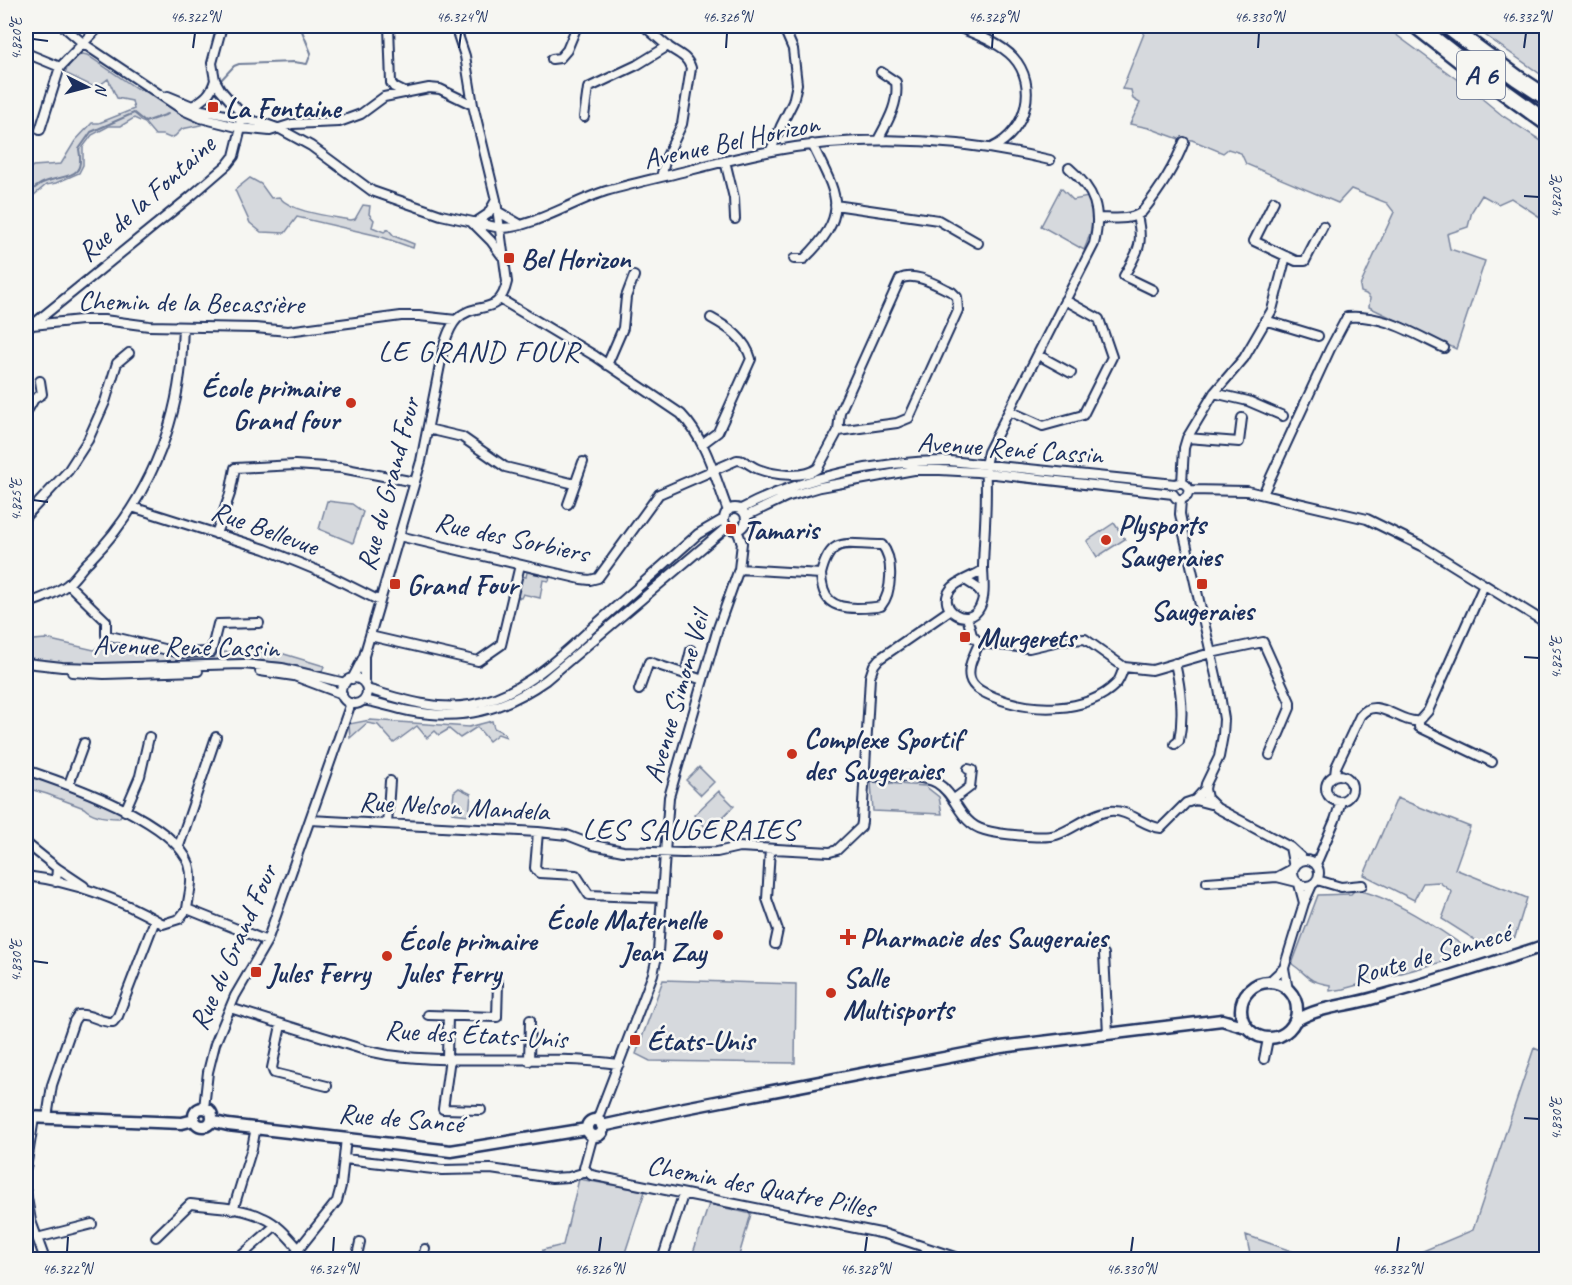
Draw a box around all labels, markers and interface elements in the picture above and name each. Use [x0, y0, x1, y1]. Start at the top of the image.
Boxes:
text: 46.322°N [170, 8, 223, 27]
text: 46.324°N [436, 8, 489, 27]
text: 46.326°N [702, 8, 755, 27]
text: 46.328°N [968, 8, 1021, 27]
text: 46.330°N [1234, 8, 1287, 27]
text: 46.332°N [1501, 8, 1554, 27]
text: 4.820°E [7, 16, 26, 60]
road number: A 6 [1457, 51, 1505, 99]
north arrow [57, 57, 117, 117]
text: N [90, 82, 111, 98]
place label: La Fontaine [225, 90, 343, 125]
marker: La Fontaine [206, 100, 220, 114]
street label: Avenue Bel Horizon [640, 105, 823, 177]
street label: Rue de la Fontaine [70, 126, 224, 269]
text: 4.820°E [1547, 174, 1566, 218]
place label: Bel Horizon [521, 241, 632, 276]
marker: Bel Horizon [502, 251, 516, 265]
street label: Chemin de la Becassière [78, 283, 306, 322]
district label: LE GRAND FOUR [378, 332, 582, 370]
place label: École primaire Grand four [202, 370, 342, 437]
street label: Rue du Grand Four [348, 392, 428, 574]
marker: École primaire Grand four [344, 396, 358, 410]
street label: Avenue René Cassin [916, 424, 1105, 472]
text: 4.825°E [7, 477, 26, 521]
street label: Rue Bellevue [207, 493, 325, 564]
street label: Rue des Sorbiers [432, 504, 594, 571]
place label: Plysports Saugeraies [1118, 507, 1224, 574]
place label: Tamaris [743, 512, 822, 547]
marker: Tamaris [724, 522, 738, 536]
marker: Plysports Saugeraies [1099, 533, 1113, 547]
place label: Grand Four [407, 567, 520, 602]
marker: Grand Four [388, 577, 402, 591]
marker: Saugeraies [1195, 577, 1209, 591]
place label: Saugeraies [1150, 593, 1257, 628]
street label: Avenue Simone Veil [635, 602, 719, 787]
place label: Murgerets [977, 620, 1079, 655]
street label: Avenue René Cassin [93, 627, 281, 665]
marker: Murgerets [958, 630, 972, 644]
text: 4.825°E [1547, 635, 1566, 679]
place label: Complexe Sportif des Saugeraies [804, 721, 968, 788]
marker: Complexe Sportif des Saugeraies [785, 747, 799, 761]
street label: Rue Nelson Mandela [358, 784, 552, 829]
district label: LES SAUGERAIES [582, 810, 802, 848]
street label: Rue du Grand Four [181, 857, 286, 1035]
place label: École Maternelle Jean Zay [547, 902, 709, 970]
street label: Route de Sennecé [1348, 914, 1518, 993]
place label: Pharmacie des Saugeraies [860, 920, 1111, 955]
place label: École primaire Jules Ferry [397, 923, 539, 991]
marker: École Maternelle Jean Zay [711, 928, 725, 942]
marker: Pharmacie des Saugeraies [841, 930, 855, 944]
text: 4.830°E [7, 938, 26, 982]
marker: École primaire Jules Ferry [380, 949, 394, 963]
place label: Jules Ferry [266, 955, 373, 991]
place label: Salle Multisports [843, 960, 956, 1027]
marker: Jules Ferry [249, 965, 263, 979]
marker: Salle Multisports [824, 986, 838, 1000]
street label: Rue des États-Unis [384, 1012, 570, 1056]
place label: États-Unis [647, 1023, 757, 1058]
marker: États-Unis [628, 1033, 642, 1047]
street label: Rue de Sancé [337, 1095, 469, 1141]
text: 4.830°E [1547, 1096, 1566, 1140]
street label: Chemin des Quatre Pilles [644, 1147, 880, 1226]
text: 46.322°N [42, 1260, 95, 1279]
text: 46.324°N [308, 1260, 361, 1279]
text: 46.326°N [574, 1260, 627, 1279]
text: 46.328°N [840, 1260, 893, 1279]
text: 46.330°N [1106, 1260, 1159, 1279]
text: 46.332°N [1372, 1260, 1425, 1279]

